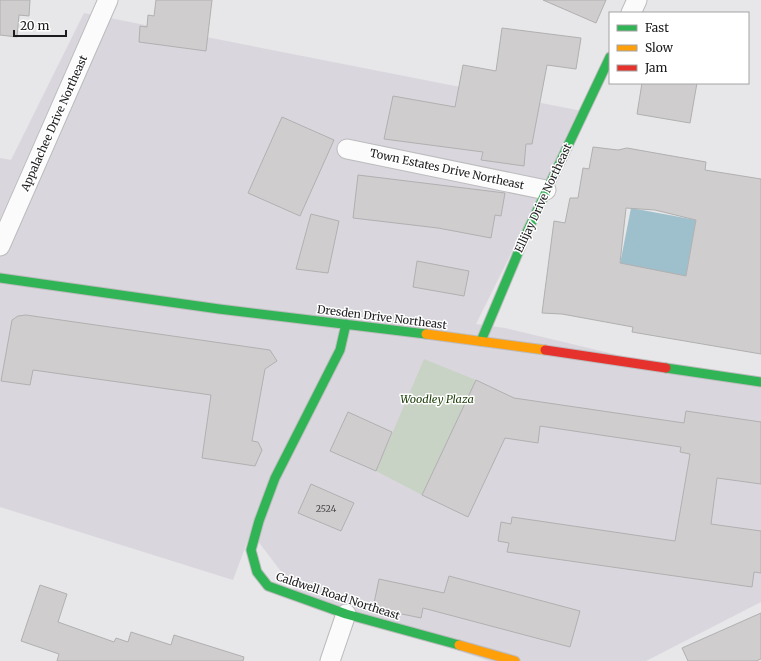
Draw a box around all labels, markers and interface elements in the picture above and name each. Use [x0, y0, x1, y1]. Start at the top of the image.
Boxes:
scale bar [14, 12, 66, 38]
legend [609, 12, 749, 84]
text: 20 m [20, 18, 49, 33]
text: Fast [645, 20, 669, 35]
text: Slow [645, 40, 674, 55]
street label: Appalachee Drive Northeast [17, 52, 91, 194]
text: Jam [644, 60, 668, 75]
street label: Ellijay Drive Northeast [512, 140, 575, 255]
street label: Town Estates Drive Northeast [369, 146, 526, 192]
street label: Dresden Drive Northeast [316, 302, 448, 332]
park label: Woodley Plaza [400, 392, 474, 406]
house number: 2524 [316, 503, 337, 514]
street label: Caldwell Road Northeast [274, 569, 402, 623]

